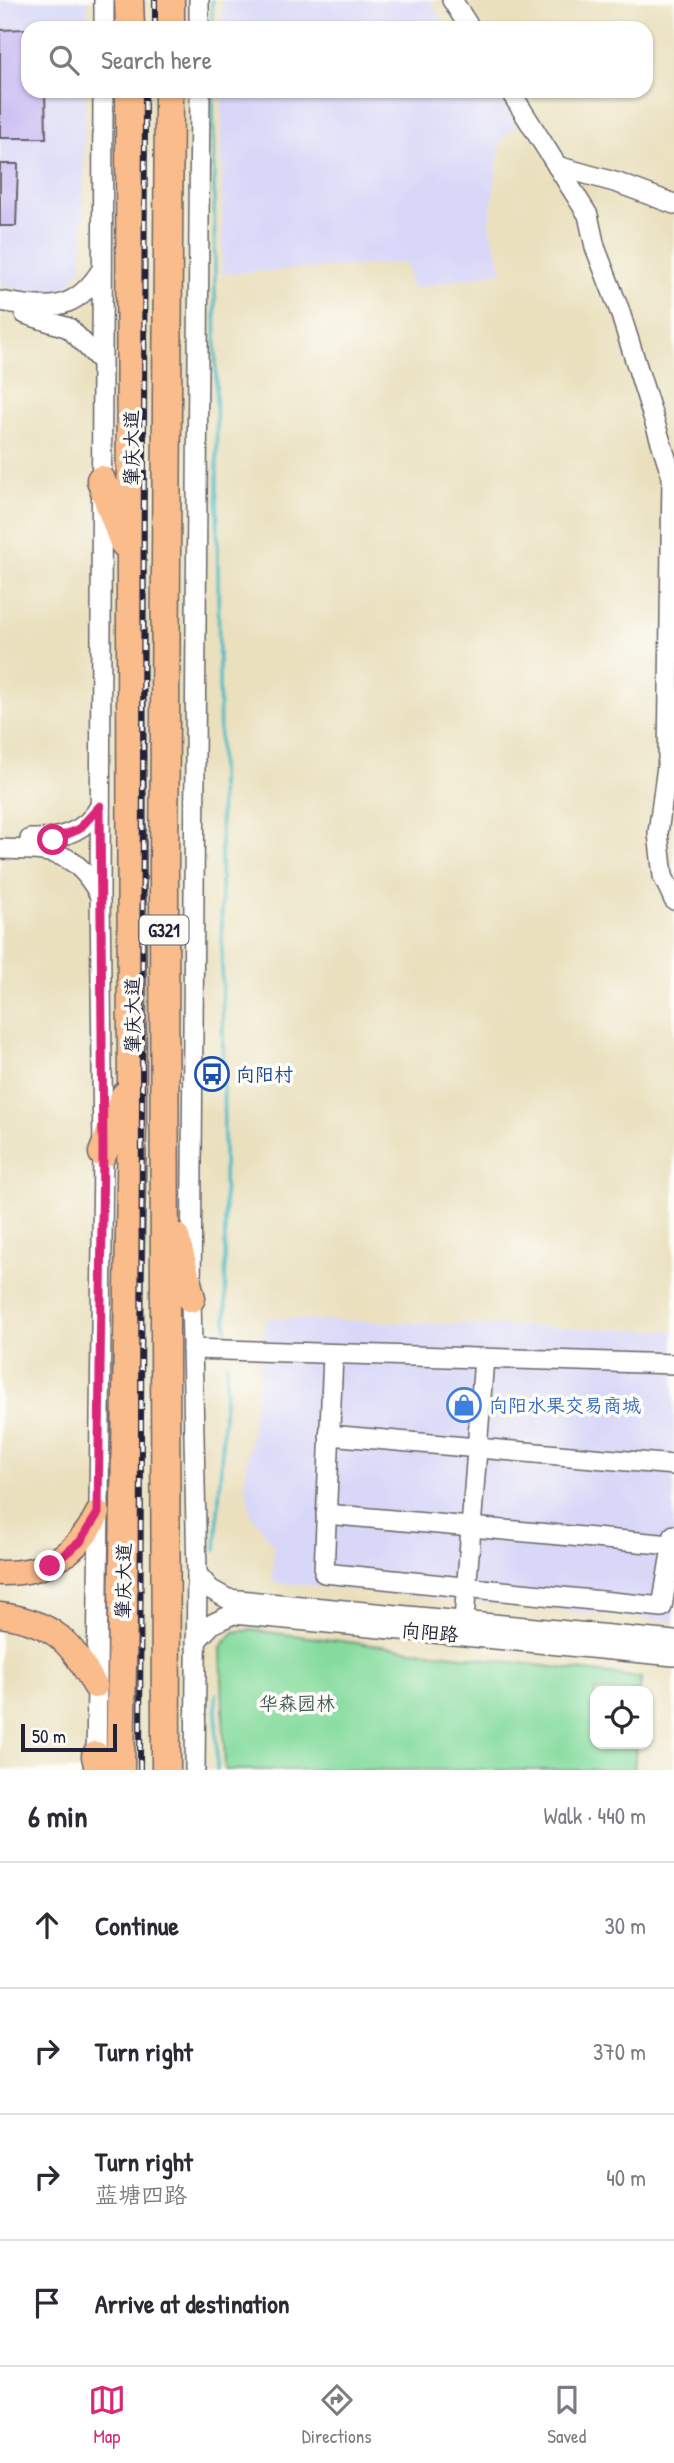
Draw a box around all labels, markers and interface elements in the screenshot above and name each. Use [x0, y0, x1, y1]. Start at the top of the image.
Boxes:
search box [21, 21, 653, 98]
icon: search [45, 41, 83, 79]
text: Search here [101, 42, 212, 77]
street label: 肇庆大道 [118, 410, 144, 486]
route start [37, 824, 68, 855]
road number: G321 [140, 916, 188, 945]
street label: 肇庆大道 [119, 977, 145, 1053]
bus stop icon: 向阳村 [193, 1055, 231, 1093]
place label: 向阳村 [236, 1061, 293, 1087]
shop icon: 向阳水果交易商城 [445, 1386, 483, 1424]
place label: 向阳水果交易商城 [489, 1392, 641, 1418]
street label: 肇庆大道 [109, 1543, 137, 1619]
route end [34, 1550, 65, 1581]
street label: 向阳路 [400, 1617, 460, 1647]
map controls [590, 1686, 653, 1749]
button: locate [590, 1686, 653, 1749]
park label: 华森园林 [259, 1690, 335, 1716]
scale bar [21, 1721, 117, 1753]
text: 50 m [32, 1723, 66, 1749]
text: 6 min [28, 1796, 88, 1836]
text: Walk · 440 m [543, 1800, 646, 1831]
icon: ahead [28, 1906, 66, 1944]
text: Continue [95, 1908, 179, 1943]
text: 30 m [604, 1910, 646, 1941]
icon: right [28, 2032, 66, 2070]
text: Turn right [95, 2034, 193, 2069]
text: 370 m [593, 2036, 646, 2067]
text: Turn right [95, 2144, 193, 2179]
icon: right [28, 2158, 66, 2196]
text: 40 m [606, 2162, 646, 2193]
text: 蓝塘四路 [95, 2179, 187, 2210]
icon: arrive [28, 2284, 66, 2322]
text: Arrive at destination [95, 2286, 290, 2321]
tab: Map [88, 2381, 126, 2449]
tab: Directions [302, 2381, 372, 2449]
tab: Saved [547, 2381, 586, 2449]

